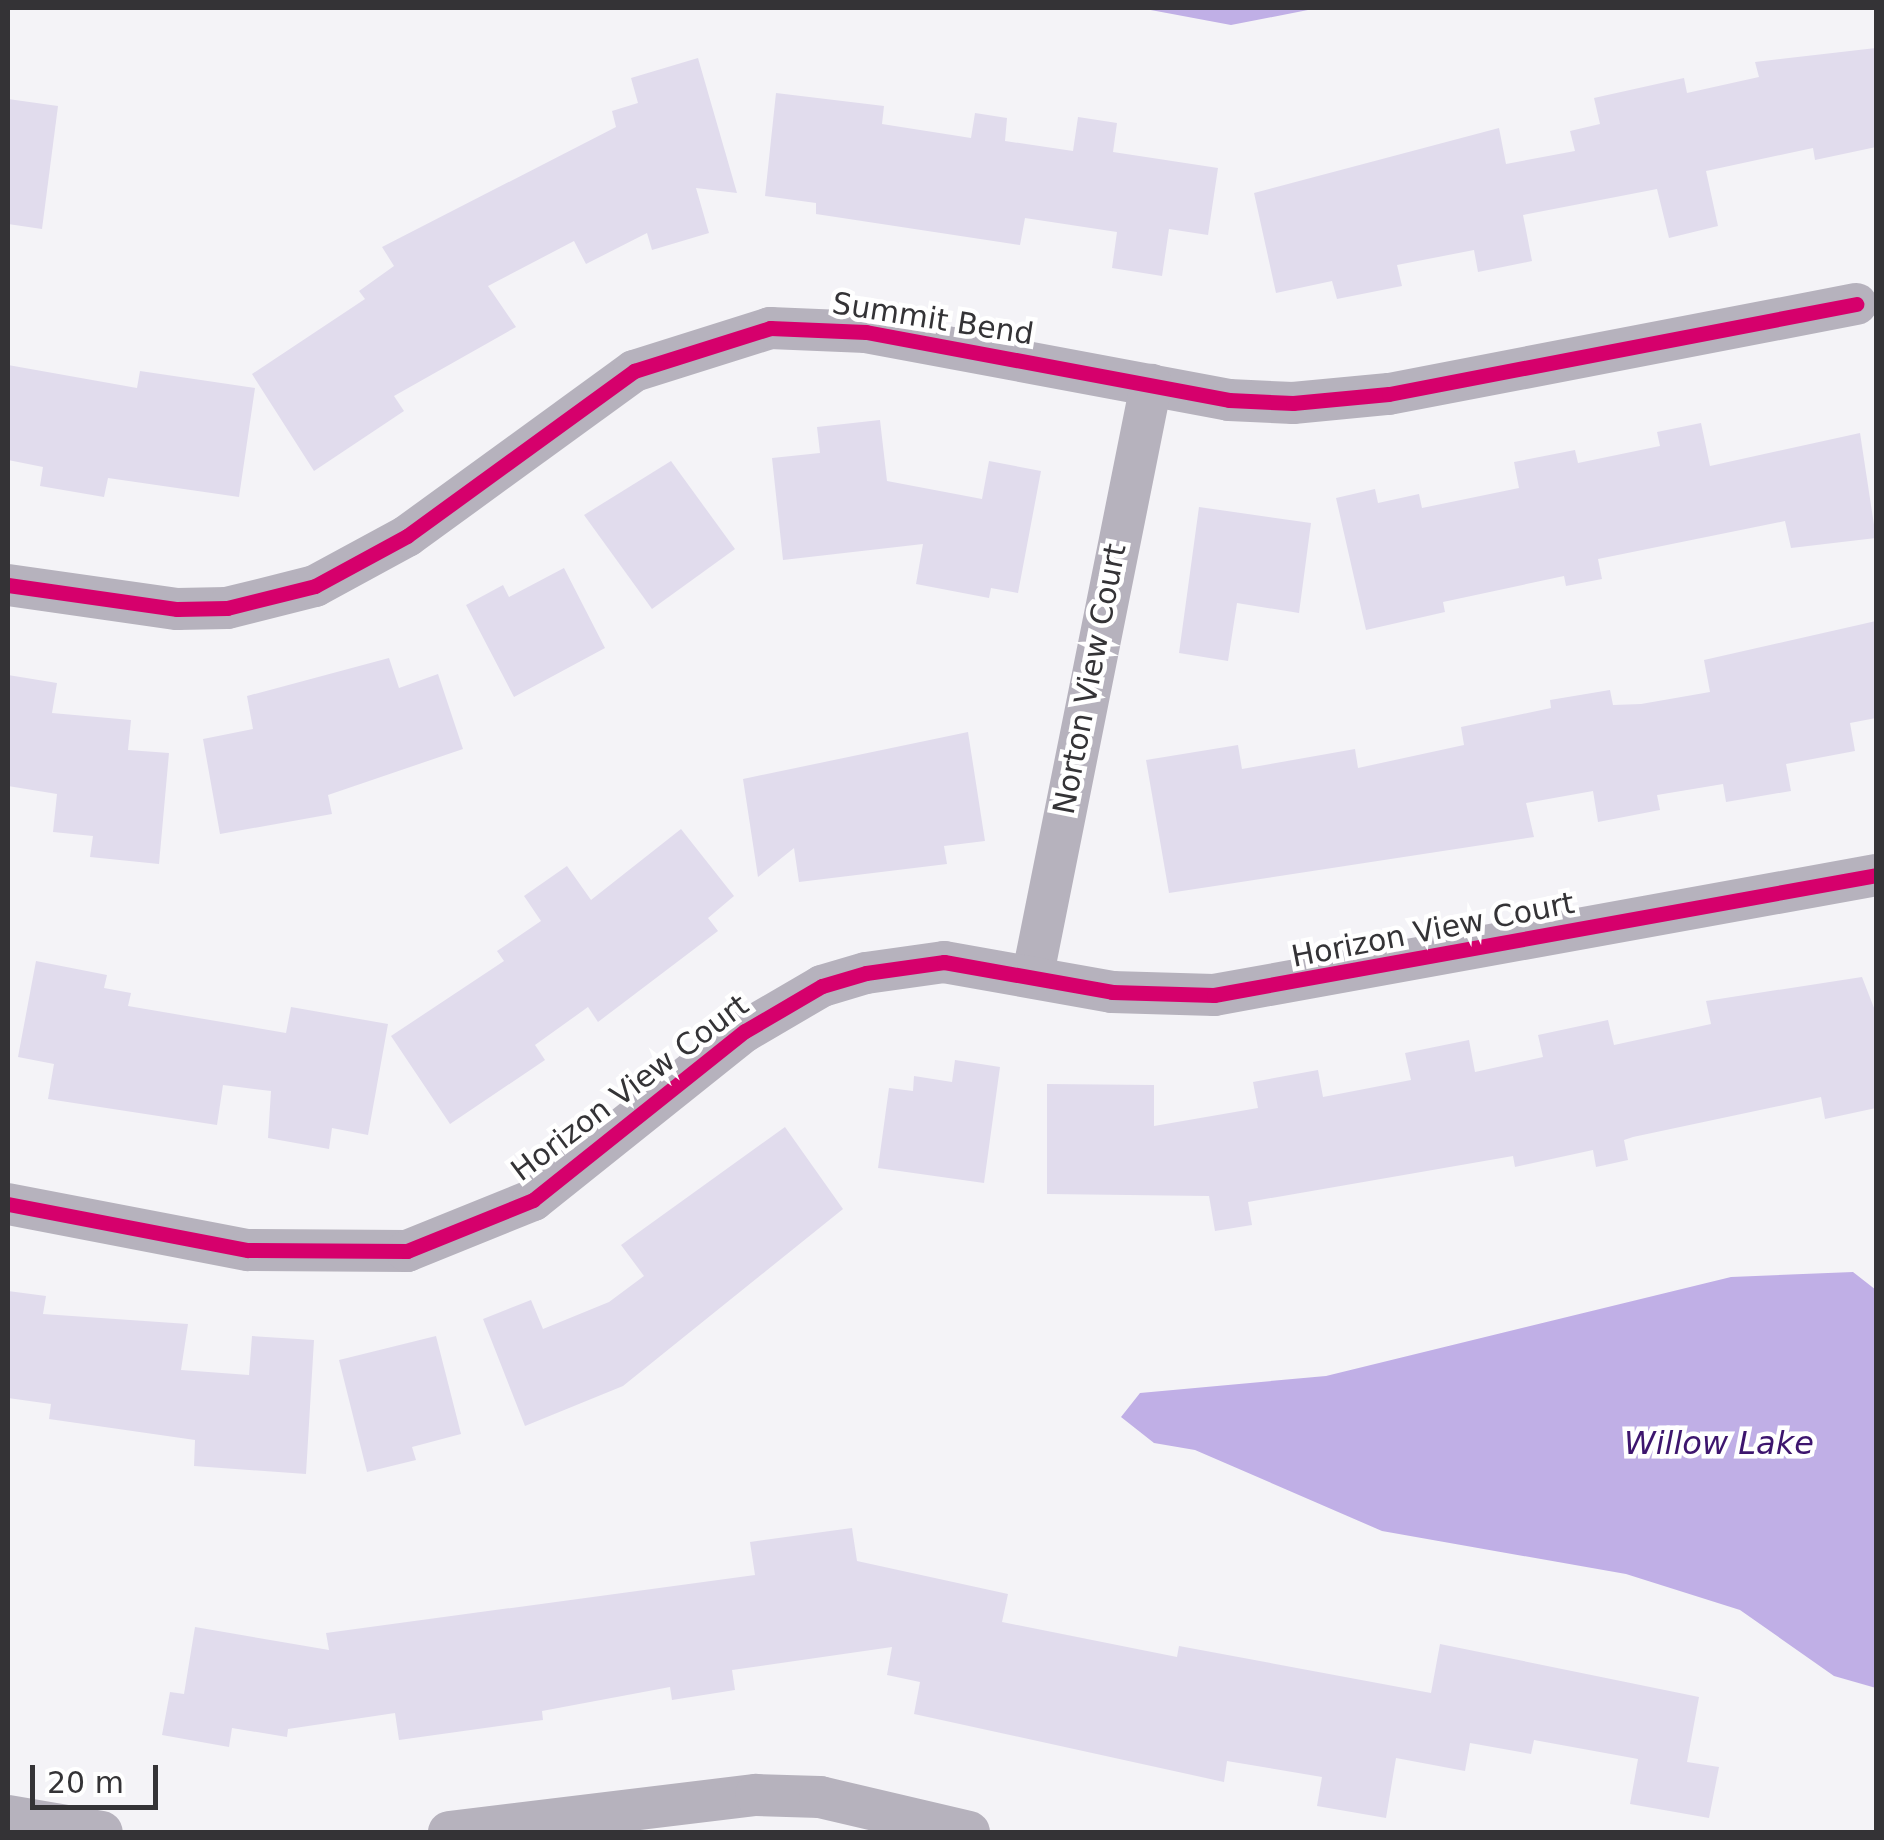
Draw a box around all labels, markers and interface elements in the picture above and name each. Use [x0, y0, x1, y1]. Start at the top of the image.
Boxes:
street label: Summit Bend [830, 285, 1036, 353]
street label: Norton View Court [1046, 541, 1134, 817]
street label: Horizon View Court [1289, 885, 1577, 975]
street label: Horizon View Court [504, 987, 756, 1189]
water label: Willow Lake [1624, 1424, 1814, 1462]
scale bar [35, 1745, 162, 1807]
text: 20 m [47, 1765, 124, 1800]

